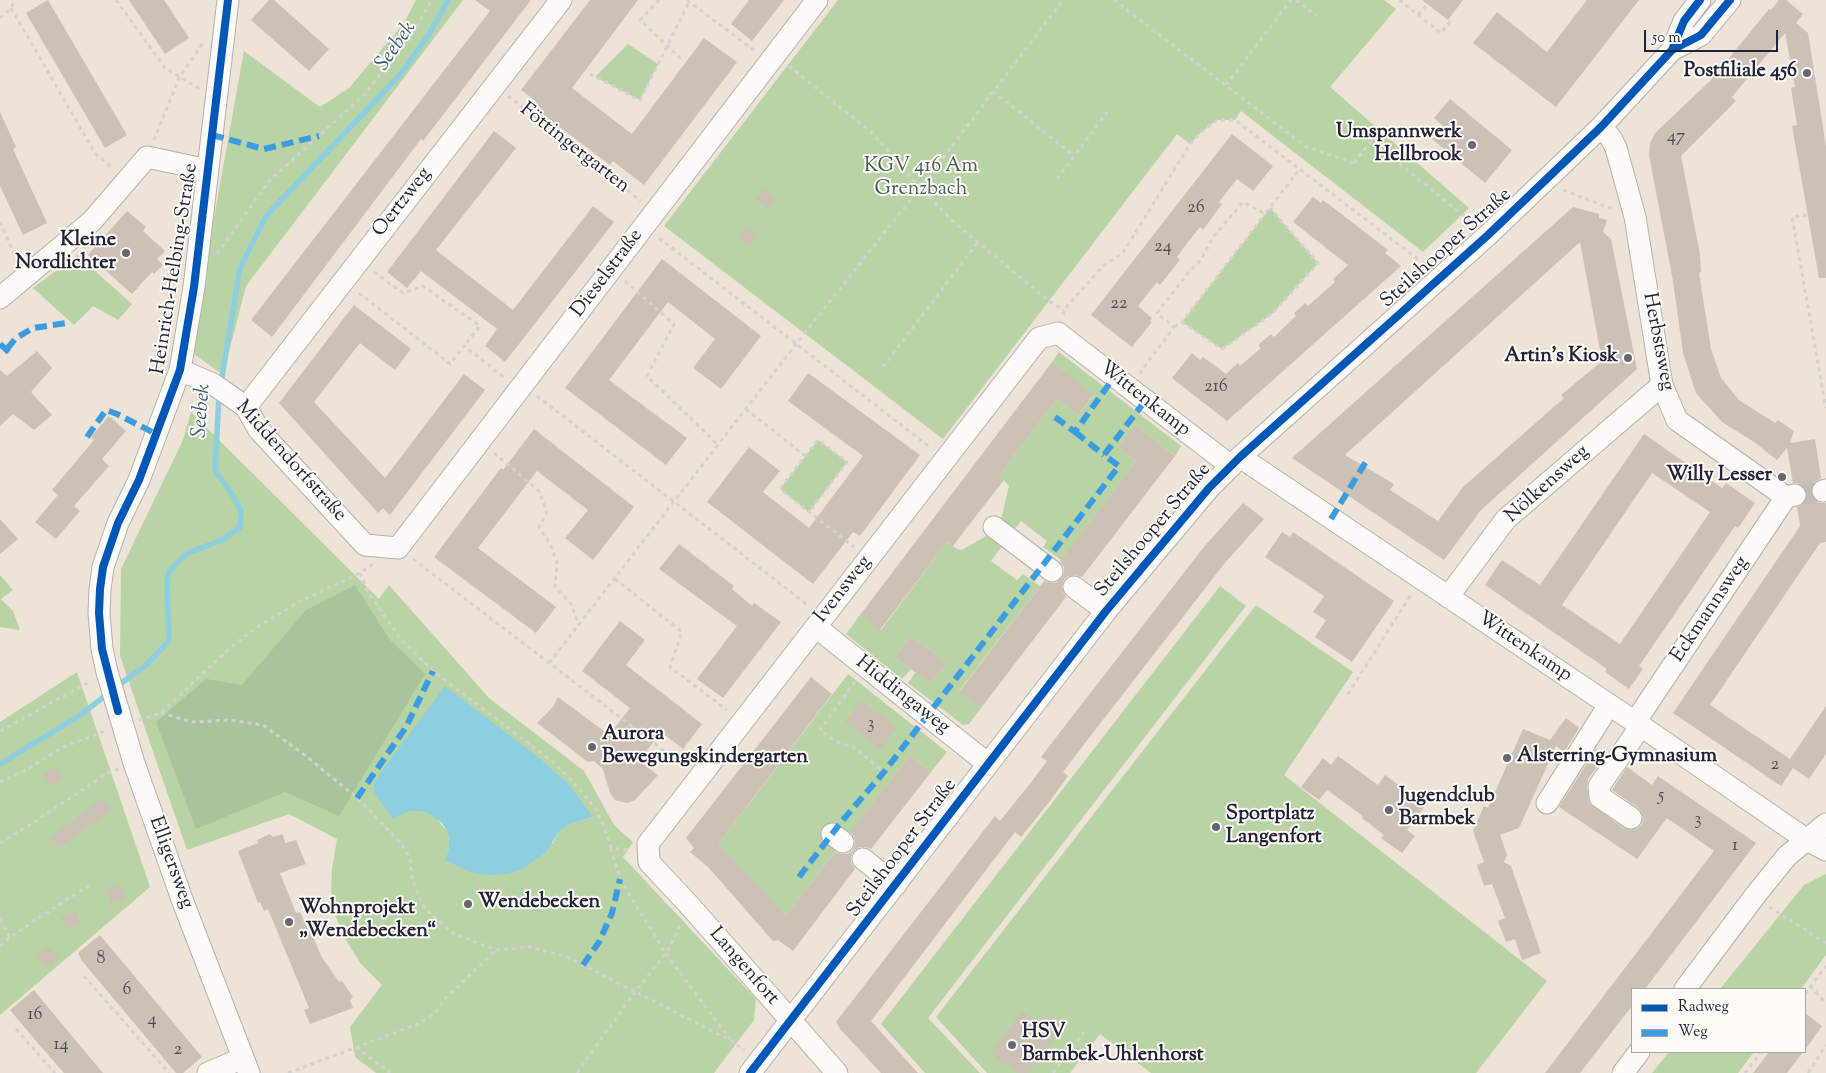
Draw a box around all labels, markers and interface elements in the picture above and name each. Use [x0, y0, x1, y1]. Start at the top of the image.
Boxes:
water label: Seebek [371, 18, 423, 76]
scale bar [1646, 20, 1780, 52]
text: 50 m [1652, 28, 1681, 49]
place label: Postfiliale 456 [1684, 61, 1797, 85]
marker: Postfiliale 456 [1801, 67, 1813, 79]
street label: Föttingergarten [514, 99, 634, 199]
place label: Umspannwerk Hellbrook [1336, 122, 1462, 169]
house number: 47 [1667, 127, 1685, 149]
marker: Umspannwerk Hellbrook [1466, 139, 1478, 151]
park label: KGV 416 Am Grenzbach [864, 156, 978, 203]
street label: Heinrich-Helbing-Straße [147, 162, 205, 376]
street label: Oertzweg [368, 163, 438, 243]
street label: Steilshooper Straße [1377, 184, 1517, 314]
house number: 26 [1187, 198, 1205, 220]
street label: Dieselstraße [567, 225, 649, 323]
place label: Kleine Nordlichter [15, 230, 116, 277]
house number: 24 [1154, 237, 1172, 259]
marker: Kleine Nordlichter [120, 247, 132, 259]
street label: Herbstsweg [1636, 291, 1678, 393]
house number: 22 [1111, 294, 1127, 316]
place label: Artin's Kiosk [1504, 346, 1618, 370]
marker: Artin's Kiosk [1622, 352, 1634, 364]
street label: Wittenkamp [1094, 357, 1194, 443]
house number: 216 [1204, 377, 1228, 399]
water label: Seebek [188, 383, 218, 439]
street label: Middendorfstraße [229, 396, 351, 528]
street label: Nölkensweg [1501, 441, 1595, 529]
street label: Steilshooper Straße [1091, 459, 1217, 603]
place label: Willy Lesser [1666, 465, 1772, 489]
marker: Willy Lesser [1776, 471, 1788, 483]
street label: Ivensweg [810, 552, 878, 628]
street label: Eckmannsweg [1667, 552, 1755, 668]
street label: Wittenkamp [1472, 608, 1576, 688]
street label: Hiddingaweg [850, 652, 954, 740]
house number: 3 [867, 714, 875, 736]
place label: Aurora Bewegungskindergarten [602, 724, 808, 771]
marker: Aurora Bewegungskindergarten [586, 741, 598, 753]
place label: Alsterring-Gymnasium [1517, 746, 1717, 770]
marker: Alsterring-Gymnasium [1501, 752, 1513, 764]
house number: 2 [1771, 755, 1779, 777]
street label: Steilshooper Straße [843, 775, 963, 923]
place label: Jugendclub Barmbek [1399, 786, 1495, 833]
house number: 5 [1658, 786, 1664, 808]
place label: Sportplatz Langenfort [1226, 804, 1321, 851]
marker: Jugendclub Barmbek [1383, 804, 1395, 816]
house number: 3 [1694, 810, 1702, 832]
street label: Elligersweg [142, 813, 198, 913]
marker: Sportplatz Langenfort [1210, 821, 1222, 833]
house number: 1 [1732, 836, 1738, 858]
place label: Wendebecken [478, 892, 600, 916]
place label: Wohnprojekt „Wendebecken“ [299, 898, 436, 945]
marker: Wendebecken [462, 898, 474, 910]
marker: Wohnprojekt „Wendebecken“ [283, 916, 295, 928]
street label: Langenfort [703, 923, 783, 1011]
house number: 8 [97, 949, 105, 971]
house number: 6 [123, 980, 131, 1002]
legend [1631, 988, 1806, 1053]
text: Radweg [1678, 997, 1729, 1018]
house number: 16 [27, 1005, 43, 1027]
house number: 4 [147, 1010, 157, 1032]
place label: HSV Barmbek-Uhlenhorst [1022, 1022, 1204, 1069]
text: Weg [1678, 1022, 1708, 1043]
house number: 14 [53, 1035, 69, 1057]
marker: HSV Barmbek-Uhlenhorst [1006, 1039, 1018, 1051]
house number: 2 [174, 1040, 182, 1062]

